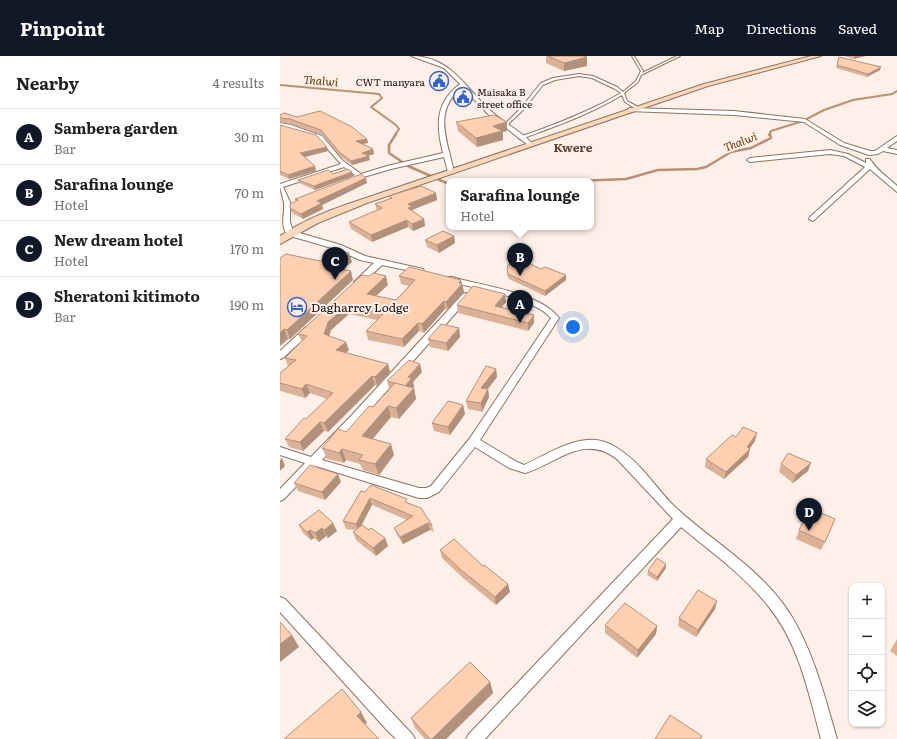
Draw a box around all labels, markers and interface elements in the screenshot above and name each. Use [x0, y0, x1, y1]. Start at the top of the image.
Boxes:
text: Pinpoint [20, 14, 105, 42]
text: Map [694, 18, 724, 38]
text: Directions [746, 18, 816, 38]
text: Saved [838, 18, 877, 38]
text: Nearby [16, 70, 79, 95]
public building icon: CWT manyara [428, 70, 450, 92]
water label: Thalwi [303, 71, 340, 90]
text: 4 results [213, 73, 264, 92]
place label: CWT manyara [356, 74, 426, 89]
place label: Maisaka B street office [477, 84, 532, 111]
public building icon: Maisaka B street office [452, 86, 474, 108]
text: Sambera garden [54, 116, 178, 139]
text: A [24, 127, 34, 146]
text: 30 m [234, 127, 264, 146]
water label: Thalwi [721, 127, 760, 155]
district label: Kwere [554, 138, 593, 156]
text: Bar [54, 139, 76, 158]
text: Sarafina lounge [54, 172, 174, 195]
popup [446, 178, 594, 230]
text: B [25, 183, 33, 202]
text: 70 m [235, 183, 264, 202]
text: Sarafina lounge [460, 183, 580, 206]
text: Hotel [54, 195, 88, 214]
text: Hotel [460, 206, 495, 225]
text: New dream hotel [54, 228, 183, 251]
text: C [24, 239, 34, 258]
text: 170 m [230, 239, 264, 258]
pin: B [507, 243, 533, 276]
pin: C [322, 247, 348, 280]
text: Hotel [54, 251, 88, 270]
text: Sheratoni kitimoto [54, 284, 200, 307]
pin: A [507, 290, 533, 323]
text: D [24, 295, 34, 314]
text: 190 m [229, 295, 264, 314]
hotel icon: Dagharrcy Lodge [286, 296, 308, 318]
place label: Dagharrcy Lodge [311, 298, 409, 316]
text: Bar [54, 307, 76, 326]
your location [563, 317, 583, 337]
pin: D [796, 498, 822, 531]
map controls [849, 583, 885, 727]
button: + [849, 583, 885, 619]
button: − [849, 619, 885, 655]
button: locate [849, 655, 885, 691]
button: layers [849, 691, 885, 727]

